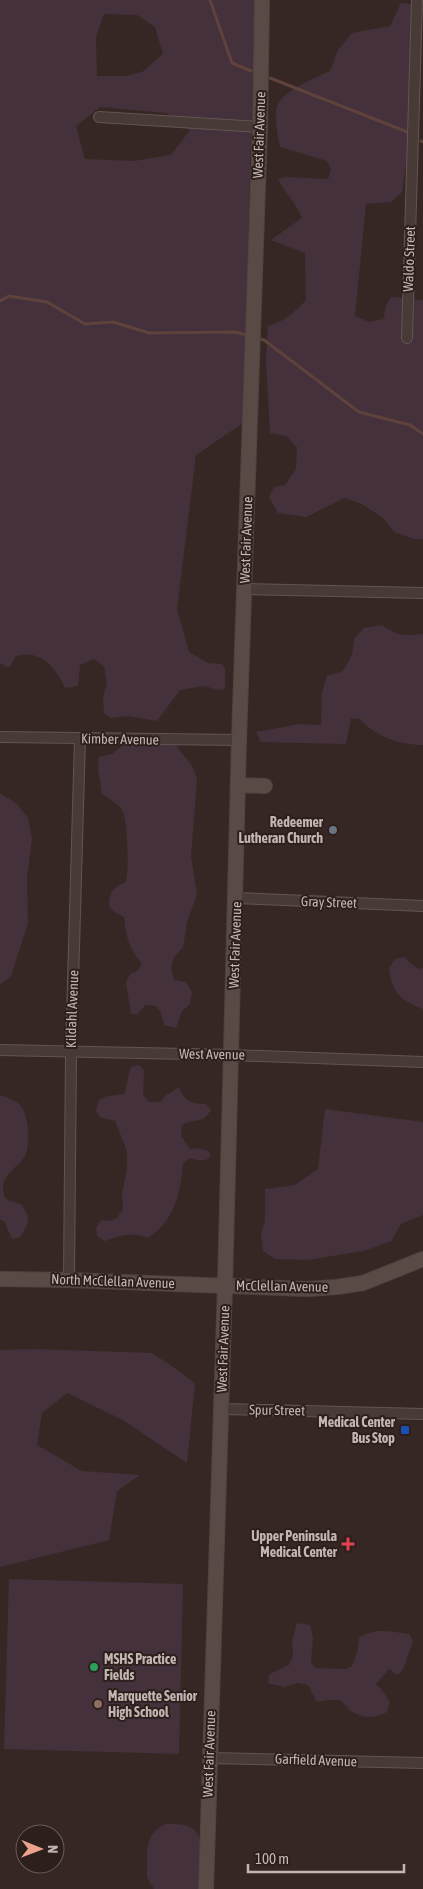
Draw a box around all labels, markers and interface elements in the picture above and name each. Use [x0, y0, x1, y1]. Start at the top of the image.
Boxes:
street label: West Fair Avenue [249, 91, 269, 179]
street label: Waldo Street [400, 226, 418, 292]
street label: West Fair Avenue [236, 496, 256, 584]
street label: Kimber Avenue [81, 730, 159, 748]
place label: Redeemer Lutheran Church [239, 814, 324, 846]
marker: Redeemer Lutheran Church [327, 824, 339, 836]
street label: Gray Street [301, 893, 357, 911]
street label: West Fair Avenue [225, 901, 245, 989]
street label: Kildahl Avenue [63, 970, 81, 1048]
street label: West Avenue [179, 1045, 245, 1063]
street label: North McClellan Avenue [51, 1271, 175, 1291]
street label: McClellan Avenue [236, 1277, 328, 1295]
street label: West Fair Avenue [213, 1305, 233, 1393]
street label: Spur Street [249, 1402, 305, 1418]
place label: Medical Center Bus Stop [318, 1414, 396, 1446]
marker: Medical Center Bus Stop [399, 1424, 411, 1436]
place label: Upper Peninsula Medical Center [251, 1528, 338, 1560]
marker: Upper Peninsula Medical Center [341, 1537, 355, 1551]
place label: MSHS Practice Fields [104, 1651, 176, 1683]
marker: MSHS Practice Fields [88, 1661, 100, 1673]
place label: Marquette Senior High School [108, 1688, 198, 1720]
marker: Marquette Senior High School [92, 1698, 104, 1710]
street label: West Fair Avenue [199, 1710, 219, 1798]
street label: Garfield Avenue [275, 1751, 357, 1769]
north arrow [15, 1824, 65, 1874]
scale bar [248, 1842, 404, 1874]
text: N [45, 1845, 61, 1853]
text: 100 m [255, 1850, 289, 1867]

